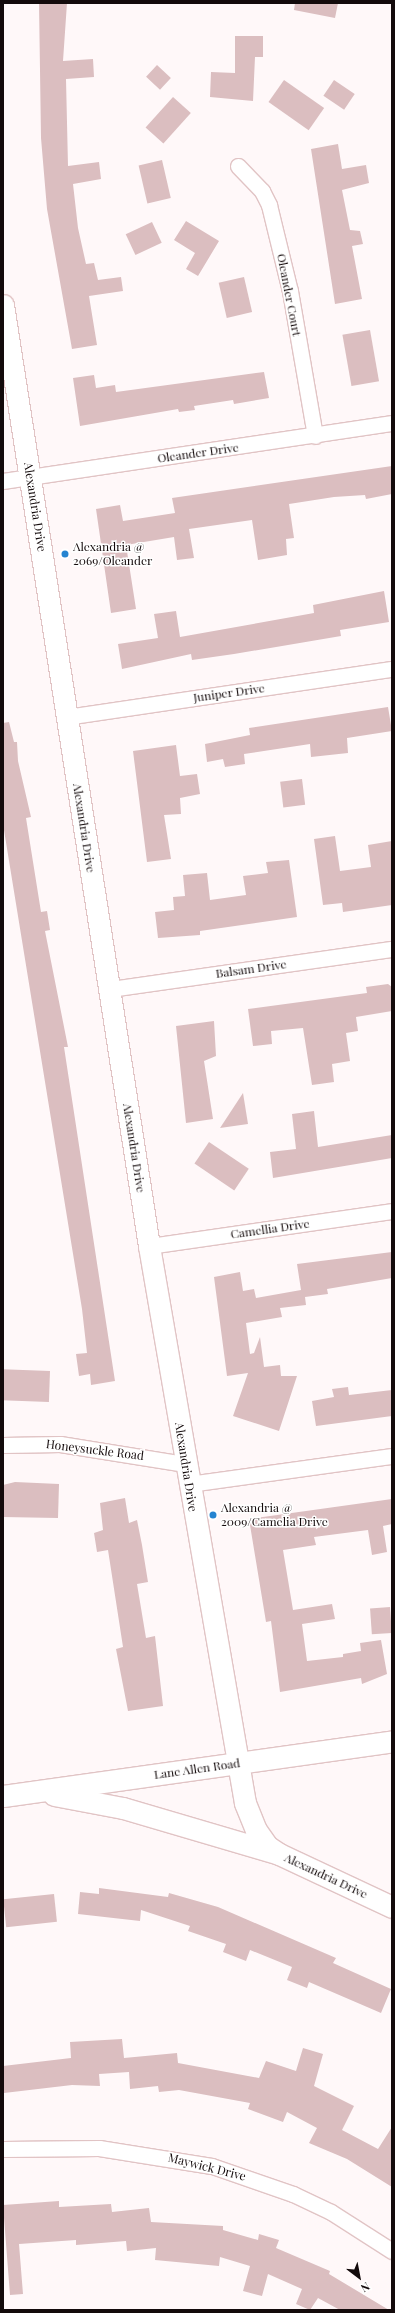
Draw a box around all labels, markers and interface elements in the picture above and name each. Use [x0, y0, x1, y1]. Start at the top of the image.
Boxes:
street label: Oleander Court [274, 252, 304, 338]
street label: Oleander Drive [156, 440, 240, 466]
street label: Alexandria Drive [21, 461, 49, 553]
place label: Alexandria @ 2069/Oleander [73, 540, 152, 568]
marker: Alexandria @ 2069/Oleander [60, 549, 70, 559]
street label: Juniper Drive [192, 681, 266, 705]
street label: Alexandria Drive [70, 782, 98, 874]
street label: Balsam Drive [215, 957, 287, 981]
street label: Alexandria Drive [120, 1102, 148, 1194]
street label: Camellia Drive [230, 1216, 310, 1242]
street label: Alexandria Drive [172, 1421, 200, 1513]
street label: Honeysuckle Road [45, 1437, 145, 1463]
place label: Alexandria @ 2009/Camelia Drive [221, 1501, 328, 1529]
marker: Alexandria @ 2009/Camelia Drive [208, 1510, 218, 1520]
street label: Lane Allen Road [153, 1756, 241, 1782]
street label: Alexandria Drive [282, 1850, 370, 1902]
street label: Maywick Drive [167, 2150, 247, 2184]
north arrow [339, 2257, 379, 2297]
text: N [358, 2279, 373, 2296]

